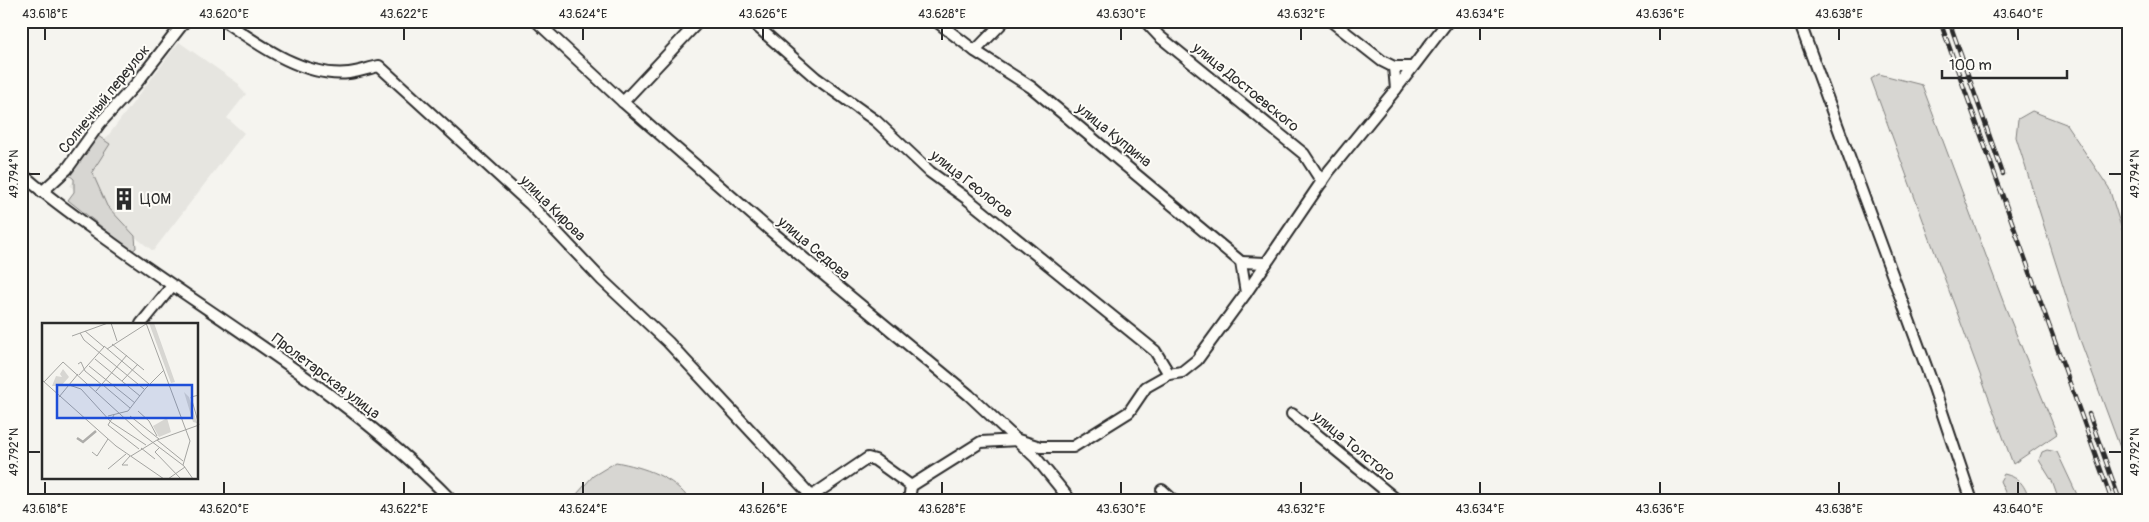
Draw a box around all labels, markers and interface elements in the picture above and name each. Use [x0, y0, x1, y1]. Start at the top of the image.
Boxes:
text: 43.618°E [22, 7, 68, 22]
text: 43.620°E [199, 7, 249, 22]
text: 43.622°E [380, 7, 428, 22]
text: 43.624°E [559, 7, 607, 22]
text: 43.626°E [739, 7, 787, 22]
text: 43.628°E [918, 7, 966, 22]
text: 43.630°E [1096, 7, 1146, 22]
text: 43.632°E [1277, 7, 1325, 22]
text: 43.634°E [1456, 7, 1504, 22]
text: 43.636°E [1636, 7, 1684, 22]
text: 43.638°E [1815, 7, 1863, 22]
text: 43.640°E [1993, 7, 2043, 22]
street label: улица Достоевского [1188, 38, 1303, 136]
street label: Солнечный переулок [55, 41, 154, 158]
scale bar [1942, 48, 2066, 80]
text: 100 m [1949, 56, 1992, 75]
street label: улица Куприна [1071, 99, 1155, 172]
street label: улица Геологов [926, 146, 1017, 223]
text: 49.794°N [7, 150, 22, 198]
text: 49.794°N [2128, 150, 2143, 198]
street label: улица Кирова [515, 171, 590, 245]
building icon: ЦОМ [111, 186, 137, 212]
place label: ЦОМ [140, 190, 171, 209]
street label: улица Седова [773, 212, 854, 284]
inset map [42, 323, 199, 480]
street label: Пролетарская улица [268, 329, 384, 423]
street label: улица Толстого [1308, 407, 1399, 486]
text: 49.792°N [7, 428, 22, 476]
text: 49.792°N [2128, 428, 2143, 476]
text: 43.618°E [22, 502, 68, 517]
text: 43.620°E [199, 502, 249, 517]
text: 43.622°E [380, 502, 428, 517]
text: 43.624°E [559, 502, 607, 517]
text: 43.626°E [739, 502, 787, 517]
text: 43.628°E [918, 502, 966, 517]
text: 43.630°E [1096, 502, 1146, 517]
text: 43.632°E [1277, 502, 1325, 517]
text: 43.634°E [1456, 502, 1504, 517]
text: 43.636°E [1636, 502, 1684, 517]
text: 43.638°E [1815, 502, 1863, 517]
text: 43.640°E [1993, 502, 2043, 517]

